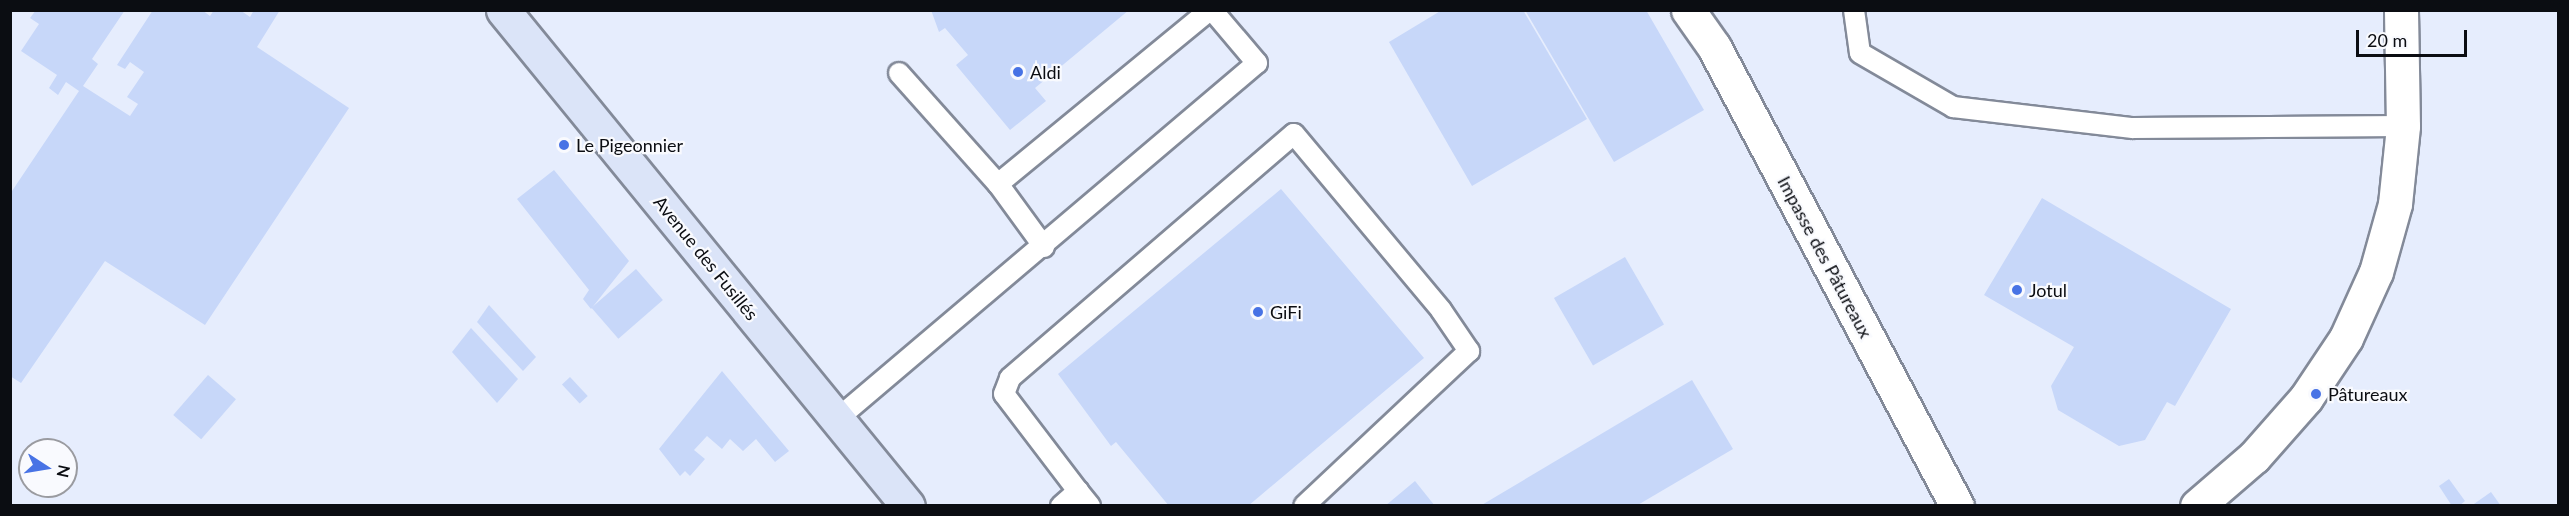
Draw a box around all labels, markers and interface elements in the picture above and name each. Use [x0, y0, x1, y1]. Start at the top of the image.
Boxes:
scale bar [2359, 18, 2470, 56]
text: 20 m [2367, 29, 2407, 51]
place label: Aldi [1030, 61, 1061, 83]
marker: Aldi [1011, 65, 1025, 79]
place label: Le Pigeonnier [576, 134, 683, 156]
marker: Le Pigeonnier [557, 138, 571, 152]
street label: Impasse des Pâtureaux [1773, 173, 1877, 341]
street label: Avenue des Fusillés [649, 192, 763, 324]
place label: Jotul [2029, 279, 2067, 301]
marker: Jotul [2010, 283, 2024, 297]
place label: GiFi [1270, 301, 1302, 323]
marker: GiFi [1251, 305, 1265, 319]
place label: Pâtureaux [2328, 383, 2407, 405]
marker: Pâtureaux [2309, 387, 2323, 401]
north arrow [18, 438, 78, 498]
text: N [54, 463, 75, 479]

